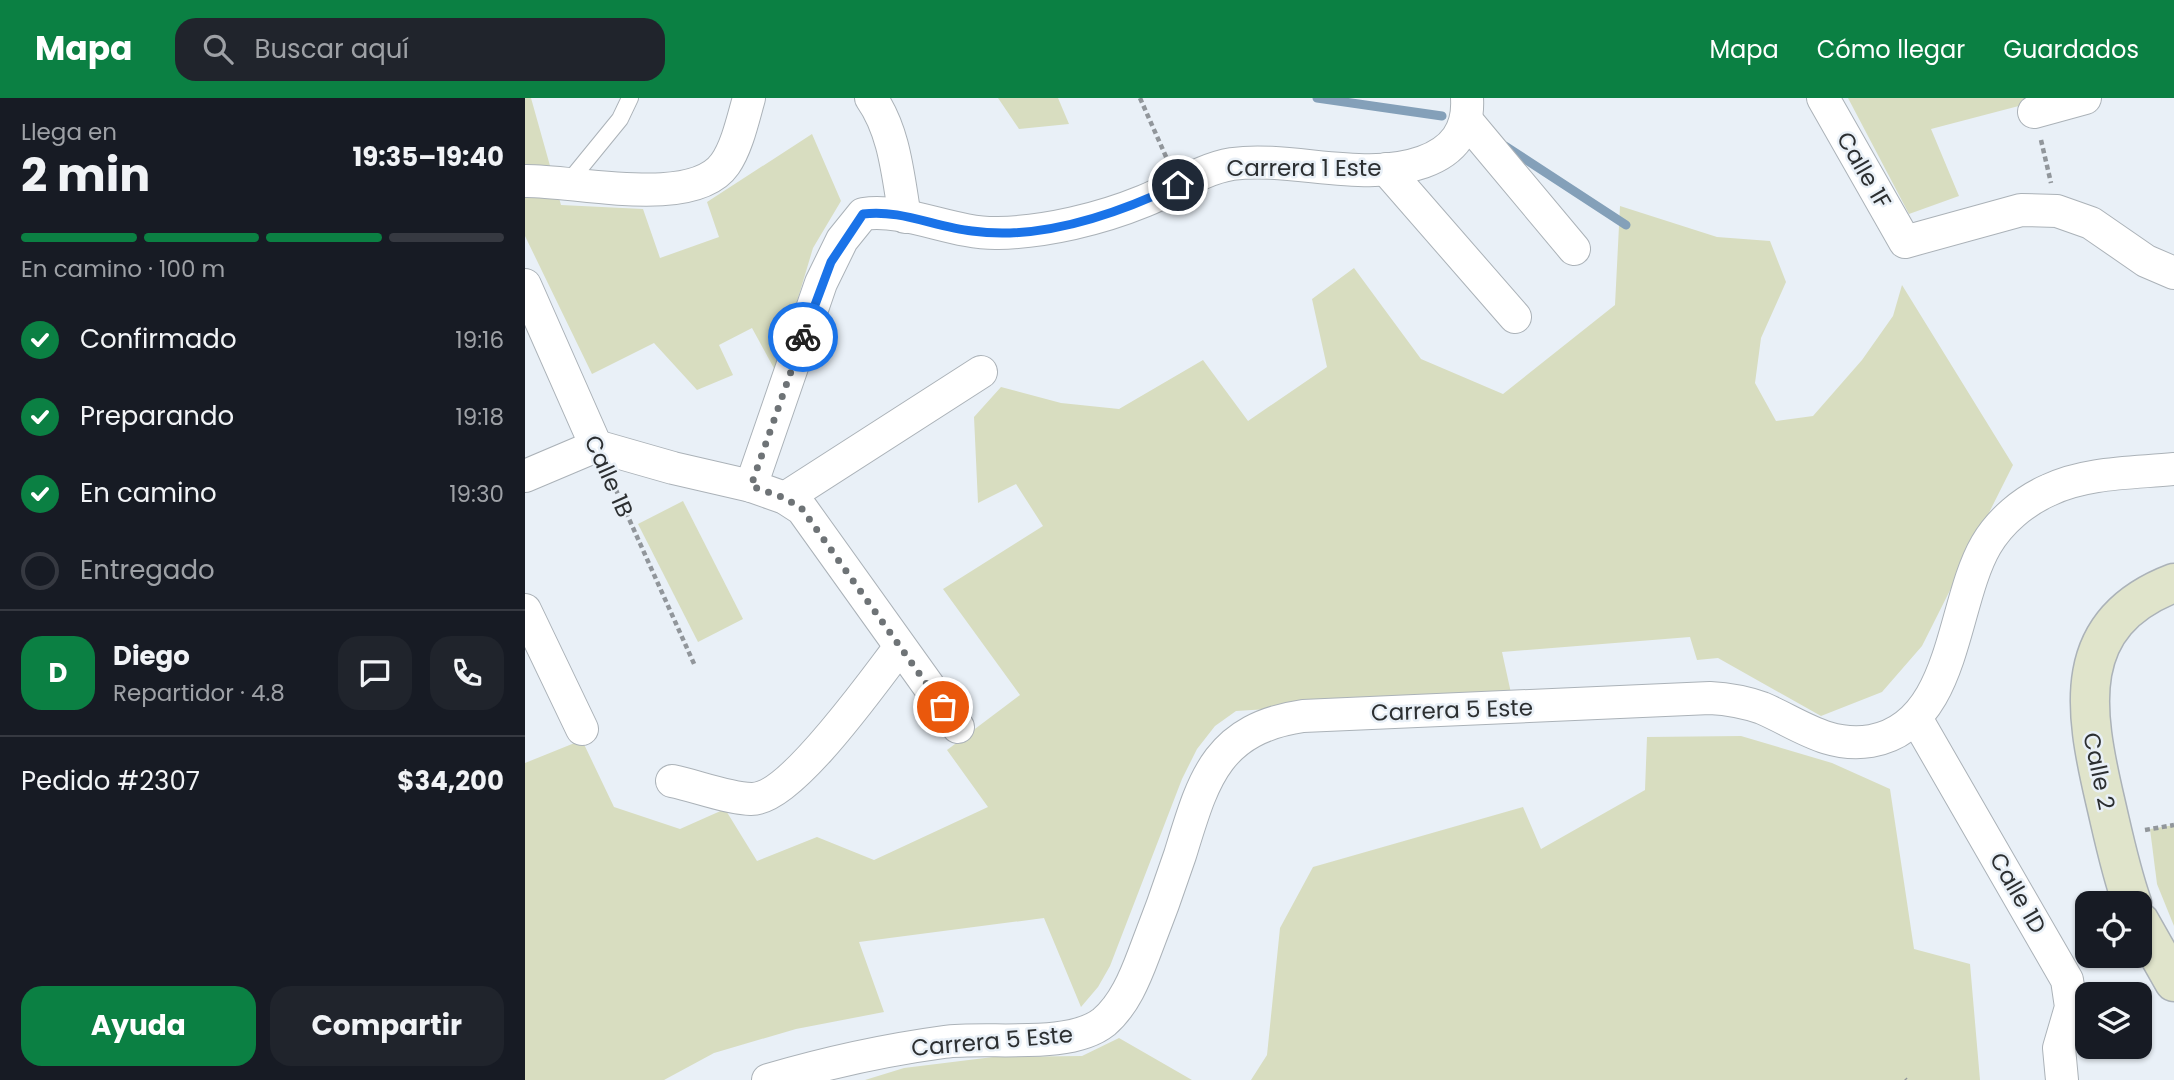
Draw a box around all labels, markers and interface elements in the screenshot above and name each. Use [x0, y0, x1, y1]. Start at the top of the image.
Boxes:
search box [175, 18, 665, 81]
text: Mapa [35, 25, 133, 72]
icon: search [199, 30, 237, 68]
text: Buscar aquí [255, 31, 409, 67]
text: Mapa [1709, 33, 1779, 66]
text: Cómo llegar [1817, 33, 1965, 66]
text: Guardados [2003, 33, 2139, 66]
text: Llega en [21, 116, 117, 148]
street label: Calle 1F [1829, 126, 1899, 214]
text: 19:35–19:40 [352, 139, 504, 175]
text: 2 min [21, 143, 150, 207]
street label: Carrera 1 Este [1227, 152, 1381, 184]
pin [1148, 155, 1208, 215]
icon: home [1159, 166, 1197, 204]
text: En camino · 100 m [21, 253, 225, 285]
courier [768, 302, 838, 372]
icon: bike [784, 318, 822, 356]
icon: check [21, 321, 59, 359]
text: Confirmado [80, 321, 237, 357]
text: 19:16 [455, 324, 504, 356]
icon: check [21, 398, 59, 436]
text: Preparando [80, 398, 234, 434]
text: 19:18 [455, 401, 504, 433]
street label: Calle 1B [577, 430, 641, 522]
icon: check [21, 475, 59, 513]
text: En camino [80, 475, 217, 511]
text: 19:30 [449, 478, 504, 510]
text: Entregado [80, 552, 215, 588]
button: chat [338, 636, 412, 710]
button: phone [430, 636, 504, 710]
text: Diego [113, 638, 190, 674]
text: D [49, 655, 67, 691]
text: Repartidor · 4.8 [113, 677, 285, 709]
pin [913, 677, 973, 737]
icon: bag [924, 688, 962, 726]
street label: Carrera 5 Este [1370, 691, 1534, 729]
street label: Calle 2 [2075, 729, 2123, 813]
text: Pedido #2307 [21, 763, 200, 799]
text: $34,200 [397, 763, 504, 799]
street label: Calle 1D [1982, 847, 2054, 939]
map controls [2075, 891, 2152, 1059]
button: locate [2075, 891, 2152, 968]
button: layers [2075, 982, 2152, 1059]
button: Ayuda [21, 986, 256, 1066]
button: Compartir [270, 986, 504, 1066]
street label: Carrera 5 Este [910, 1018, 1074, 1064]

